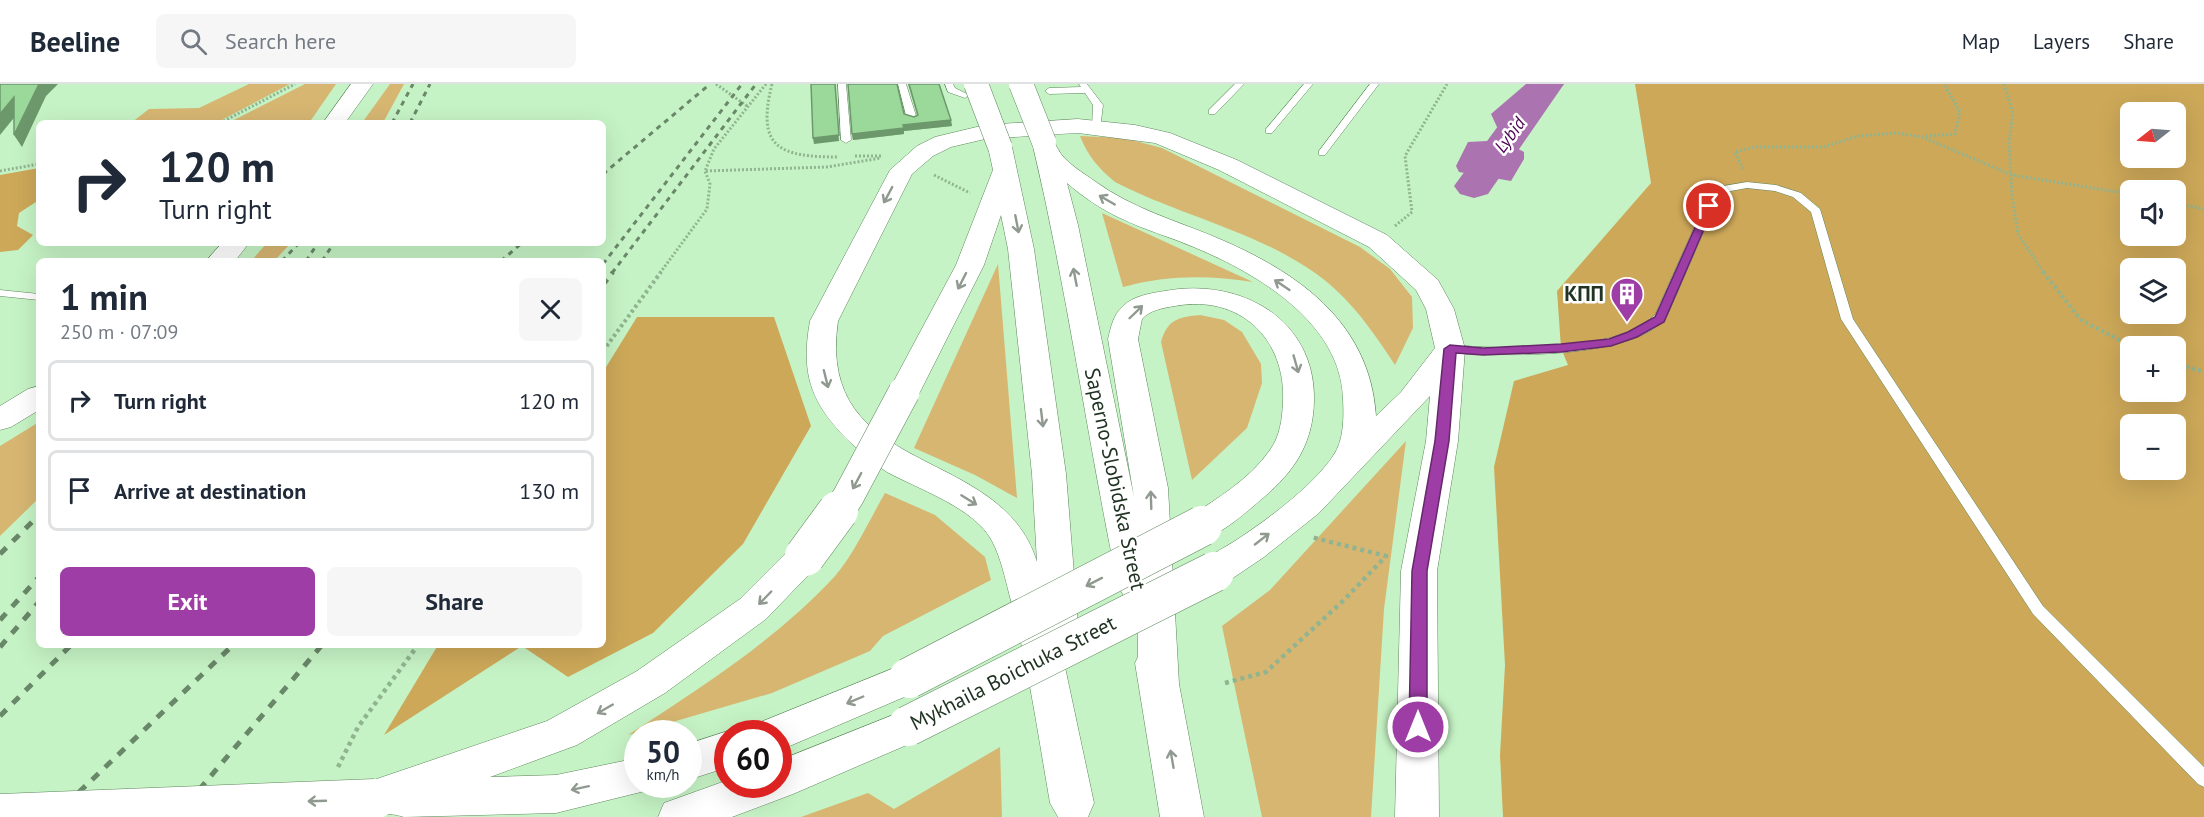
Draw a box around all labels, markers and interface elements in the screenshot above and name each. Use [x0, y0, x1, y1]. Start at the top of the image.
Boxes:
search box [156, 14, 576, 68]
text: Beeline [30, 23, 120, 60]
icon: search [177, 25, 210, 58]
text: Search here [225, 27, 336, 55]
text: Map [1962, 28, 2000, 55]
text: Layers [2033, 28, 2090, 55]
text: Share [2123, 28, 2174, 55]
north arrow [2120, 102, 2186, 168]
map controls [2120, 102, 2186, 480]
water label: Lybid [1489, 112, 1531, 157]
text: 120 m [159, 139, 275, 194]
icon: right [60, 144, 138, 222]
pin [1683, 180, 1734, 231]
button: sound [2120, 180, 2186, 246]
one-way arrow [882, 186, 893, 204]
icon: arrive [1692, 189, 1725, 222]
text: Turn right [159, 192, 272, 226]
one-way arrow [1098, 194, 1116, 205]
one-way arrow [1012, 214, 1023, 234]
button: layers [2120, 258, 2186, 324]
one-way arrow [1069, 268, 1080, 288]
one-way arrow [956, 272, 968, 289]
text: 1 min [60, 273, 148, 320]
building icon: КПП [1609, 276, 1645, 323]
button: close [519, 278, 582, 341]
one-way arrow [1274, 279, 1290, 291]
place label: КПП [1564, 280, 1604, 307]
one-way arrow [1129, 304, 1143, 319]
text: 250 m · 07:09 [60, 319, 178, 345]
button: + [2120, 336, 2186, 402]
one-way arrow [1290, 354, 1302, 373]
street label: Saperno-Slobidska Street [1079, 365, 1152, 592]
one-way arrow [820, 369, 832, 388]
icon: right [63, 384, 96, 417]
text: Turn right [114, 387, 206, 415]
text: 120 m [519, 387, 579, 415]
one-way arrow [1037, 407, 1048, 427]
button: − [2120, 414, 2186, 480]
one-way arrow [851, 472, 863, 489]
icon: arrive [63, 474, 96, 507]
text: Arrive at destination [114, 477, 306, 505]
text: 130 m [519, 477, 579, 505]
one-way arrow [1146, 490, 1157, 510]
one-way arrow [960, 494, 977, 506]
one-way arrow [1254, 533, 1270, 546]
button: Exit [60, 567, 315, 636]
button: Share [327, 567, 582, 636]
one-way arrow [1086, 576, 1103, 588]
one-way arrow [757, 590, 772, 605]
street label: Mykhaila Boichuka Street [905, 609, 1120, 736]
one-way arrow [846, 695, 865, 706]
position arrow [1386, 695, 1450, 759]
one-way arrow [597, 703, 614, 715]
speed limit sign: 60 [714, 720, 792, 798]
text: 50 [646, 732, 680, 771]
one-way arrow [1166, 750, 1177, 770]
text: km/h [647, 765, 679, 784]
one-way arrow [571, 783, 590, 795]
one-way arrow [307, 795, 327, 807]

